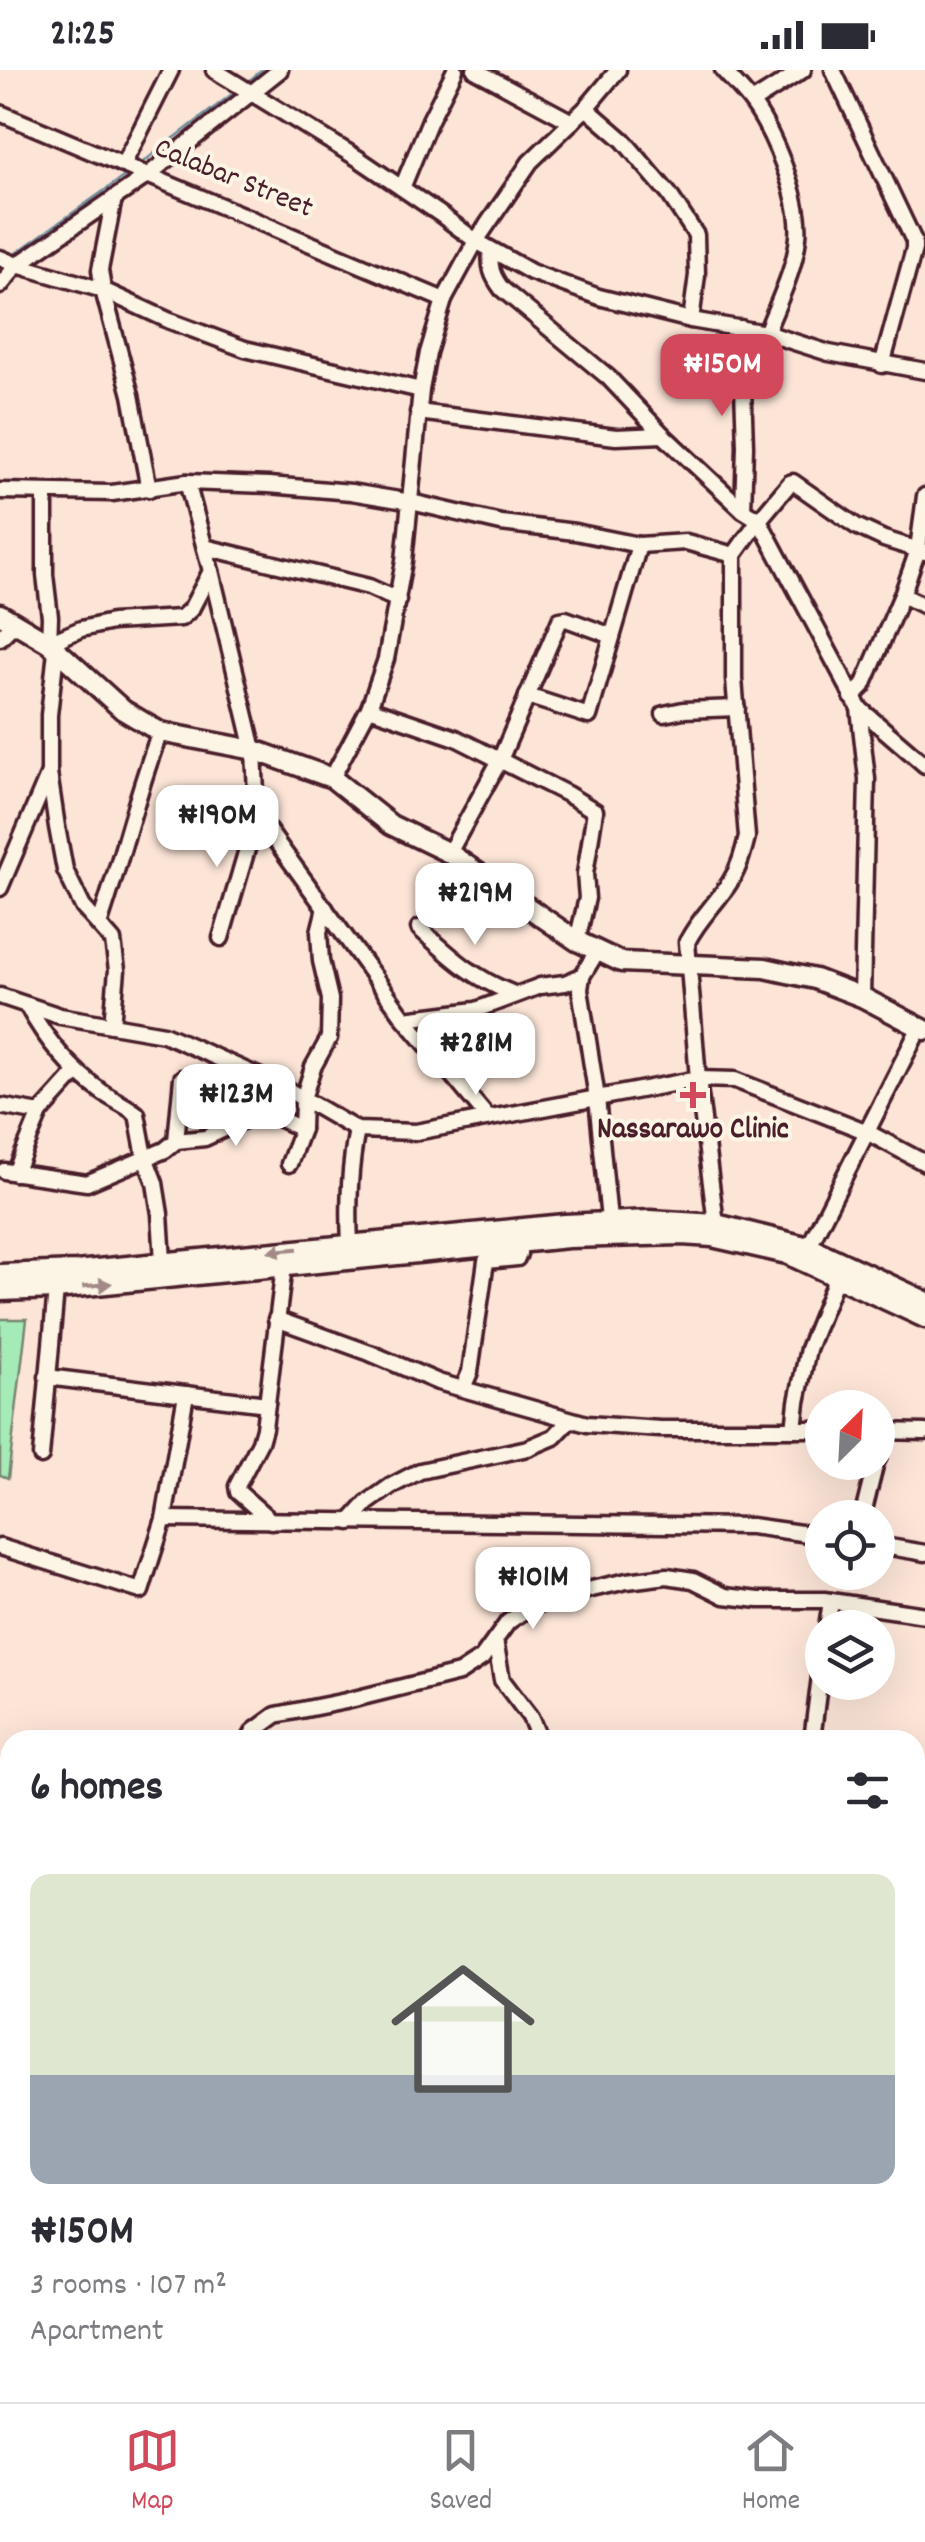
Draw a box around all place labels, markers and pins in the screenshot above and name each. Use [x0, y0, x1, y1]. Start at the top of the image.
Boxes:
pin: ₦150M [652, 334, 792, 419]
pin: ₦190M [147, 785, 287, 870]
pin: ₦219M [405, 863, 545, 948]
pin: ₦281M [406, 1013, 546, 1098]
pin: ₦123M [166, 1064, 306, 1149]
marker: Nassarawo Clinic [680, 1082, 706, 1108]
place label: Nassarawo Clinic [597, 1110, 789, 1153]
pin: ₦101M [463, 1547, 603, 1632]

